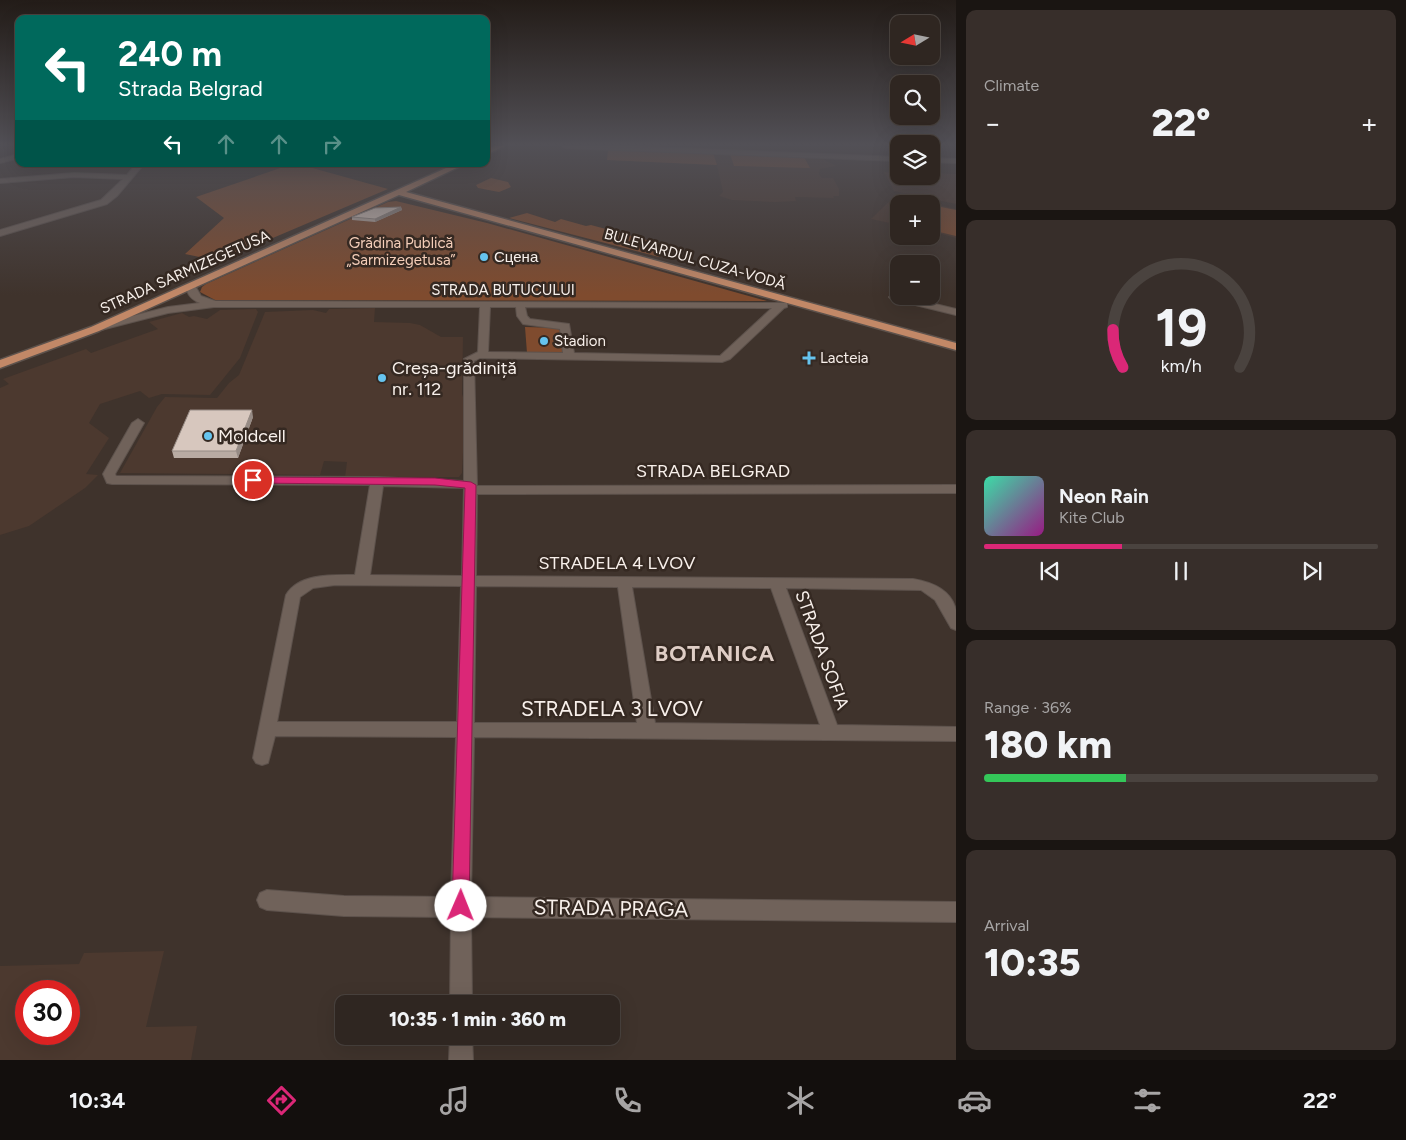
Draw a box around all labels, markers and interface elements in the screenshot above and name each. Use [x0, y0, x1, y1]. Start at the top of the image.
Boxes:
north arrow [890, 15, 940, 65]
map controls [890, 15, 940, 305]
text: 240 m [118, 33, 222, 75]
icon: left [35, 35, 100, 100]
text: Strada Belgrad [118, 75, 263, 102]
button: search [890, 75, 940, 125]
text: Climate [984, 76, 1039, 95]
text: 22° [1151, 100, 1211, 146]
text: − [984, 106, 1001, 140]
text: + [1361, 106, 1378, 140]
icon: left [159, 130, 187, 158]
icon: ahead [212, 130, 240, 158]
icon: ahead [265, 130, 293, 158]
icon: right [318, 130, 346, 158]
button: layers [890, 135, 940, 185]
button: + [890, 195, 940, 245]
street label: BULEVARDUL CUZA-VODĂ [602, 224, 788, 294]
street label: STRADA SARMIZEGETUSA [97, 226, 273, 318]
park label: Grădina Publică „Sarmizegetusa” [346, 234, 456, 269]
place label: Сцена [494, 248, 539, 266]
marker: Сцена [478, 251, 490, 263]
button: − [890, 255, 940, 305]
street label: STRADA BUTUCULUI [431, 281, 575, 299]
text: 19 [1155, 297, 1207, 359]
place label: Stadion [554, 332, 606, 350]
marker: Stadion [538, 335, 550, 347]
place label: Lacteia [820, 349, 869, 367]
marker: Lacteia [802, 351, 816, 365]
text: km/h [1161, 355, 1201, 376]
place label: Creșa-grădiniță nr. 112 [392, 357, 517, 400]
marker: Creșa-grădiniță nr. 112 [376, 372, 388, 384]
place label: Moldcell [218, 425, 286, 447]
marker: Moldcell [202, 430, 214, 442]
pin [232, 459, 274, 501]
street label: STRADA BELGRAD [636, 460, 790, 482]
icon: arrive [239, 466, 267, 494]
text: Neon Rain [1059, 485, 1149, 508]
text: Kite Club [1059, 508, 1125, 527]
street label: STRADELA 4 LVOV [538, 552, 696, 574]
icon: previous [1036, 557, 1064, 585]
icon: pause [1167, 557, 1195, 585]
icon: next [1298, 557, 1326, 585]
street label: STRADA SOFIA [790, 587, 854, 713]
district label: BOTANICA [655, 640, 775, 667]
street label: STRADELA 3 LVOV [521, 696, 703, 721]
text: Range · 36% [984, 698, 1072, 717]
text: 180 km [984, 722, 1112, 768]
position arrow [434, 879, 486, 931]
street label: STRADA PRAGA [533, 894, 689, 922]
text: Arrival [984, 916, 1029, 935]
text: 10:35 [984, 940, 1081, 986]
speed limit sign: 30 [15, 980, 80, 1045]
text: 10:35 · 1 min · 360 m [389, 1008, 566, 1031]
icon: directions [264, 1083, 299, 1118]
icon: music [437, 1083, 472, 1118]
icon: phone [610, 1083, 645, 1118]
icon: climate [783, 1083, 818, 1118]
icon: car [957, 1083, 992, 1118]
icon: filters [1130, 1083, 1165, 1118]
text: 10:34 [69, 1087, 125, 1114]
text: 22° [1303, 1087, 1337, 1114]

